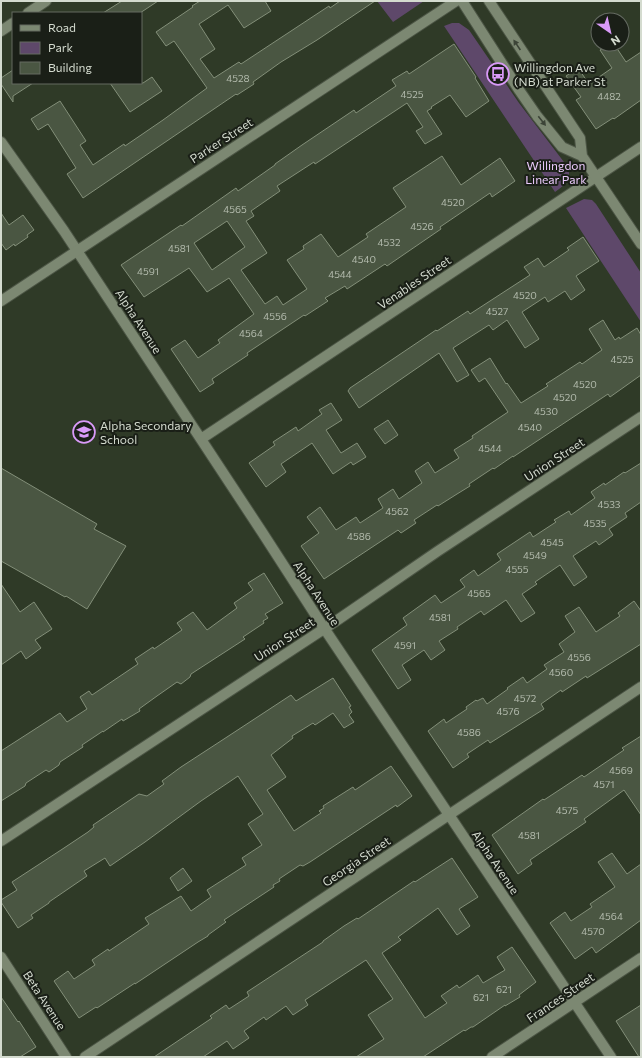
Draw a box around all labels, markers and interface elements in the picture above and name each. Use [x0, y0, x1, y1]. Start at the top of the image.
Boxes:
legend [12, 12, 142, 84]
north arrow [590, 12, 630, 52]
text: Road [48, 20, 76, 34]
text: N [609, 33, 623, 48]
text: Park [48, 40, 74, 54]
one-way arrow [513, 40, 521, 50]
text: Building [48, 60, 92, 74]
place label: Willingdon Ave (NB) at Parker St [514, 60, 606, 88]
bus stop icon: Willingdon Ave (NB) at Parker St [485, 61, 511, 87]
house number: 4528 [226, 72, 250, 84]
house number: 4525 [400, 88, 424, 100]
house number: 4482 [597, 90, 621, 102]
street label: Parker Street [187, 114, 255, 166]
one-way arrow [538, 116, 546, 127]
park label: Willingdon Linear Park [525, 158, 587, 186]
house number: 4520 [441, 196, 465, 208]
house number: 4565 [223, 203, 247, 215]
house number: 4526 [410, 220, 434, 232]
house number: 4532 [378, 236, 401, 248]
house number: 4581 [168, 242, 190, 254]
street label: Venables Street [375, 252, 453, 312]
house number: 4540 [352, 253, 376, 265]
house number: 4591 [137, 265, 159, 277]
house number: 4544 [328, 268, 352, 280]
street label: Alpha Avenue [113, 286, 165, 356]
house number: 4520 [513, 289, 537, 301]
house number: 4527 [486, 305, 508, 317]
house number: 4556 [263, 310, 287, 322]
house number: 4564 [239, 327, 263, 339]
house number: 4525 [610, 353, 634, 365]
house number: 4520 [573, 378, 597, 390]
house number: 4520 [553, 391, 577, 403]
house number: 4530 [534, 405, 558, 417]
place label: Alpha Secondary School [100, 418, 191, 446]
school or university icon: Alpha Secondary School [71, 419, 97, 445]
house number: 4540 [518, 421, 542, 433]
street label: Union Street [521, 434, 587, 484]
house number: 4544 [478, 442, 502, 454]
house number: 4533 [597, 498, 621, 510]
house number: 4562 [385, 505, 409, 517]
house number: 4535 [583, 517, 607, 529]
house number: 4586 [347, 530, 371, 542]
house number: 4545 [540, 536, 564, 548]
house number: 4549 [523, 549, 547, 561]
street label: Alpha Avenue [291, 558, 343, 628]
house number: 4555 [505, 563, 529, 575]
house number: 4565 [467, 587, 491, 599]
house number: 4581 [429, 611, 451, 623]
street label: Union Street [251, 614, 317, 664]
house number: 4591 [394, 639, 416, 651]
house number: 4556 [567, 651, 591, 663]
house number: 4560 [549, 666, 573, 678]
house number: 4572 [514, 692, 537, 704]
house number: 4576 [496, 705, 520, 717]
house number: 4586 [457, 726, 481, 738]
house number: 4569 [609, 764, 633, 776]
house number: 4571 [593, 778, 615, 790]
house number: 4575 [556, 804, 579, 816]
street label: Alpha Avenue [470, 827, 522, 897]
house number: 4581 [518, 829, 540, 841]
street label: Georgia Street [319, 833, 393, 889]
house number: 4564 [599, 910, 623, 922]
house number: 4570 [581, 925, 605, 937]
street label: Beta Avenue [21, 968, 69, 1032]
street label: Frances Street [524, 969, 597, 1025]
house number: 621 [496, 983, 512, 995]
house number: 621 [473, 991, 489, 1003]

